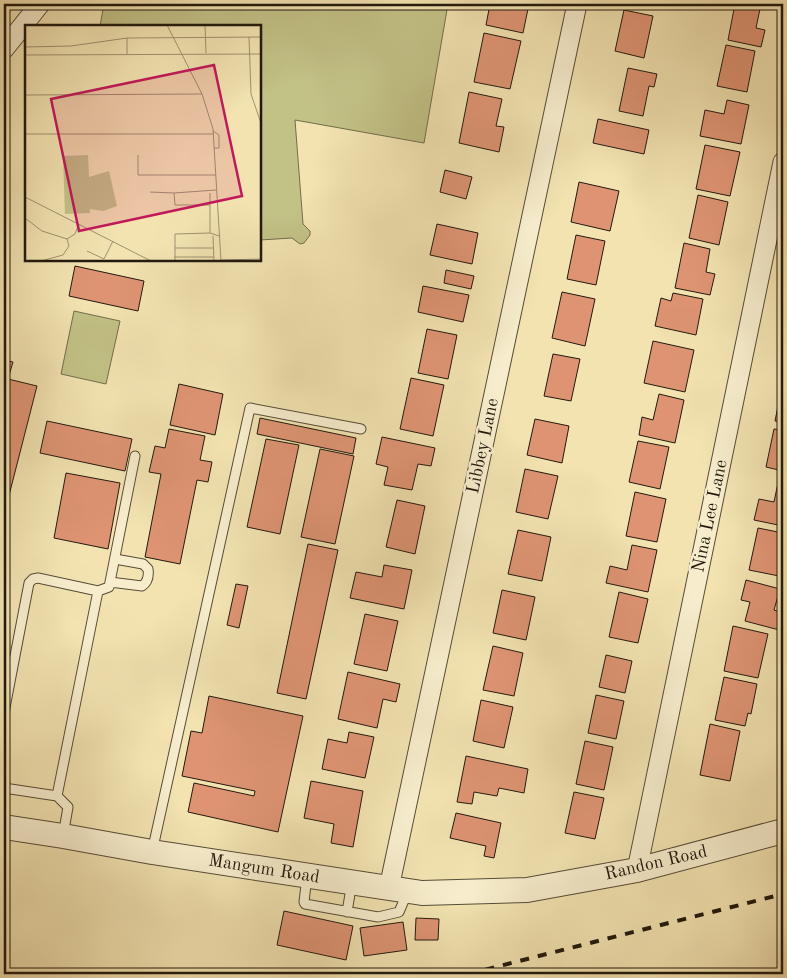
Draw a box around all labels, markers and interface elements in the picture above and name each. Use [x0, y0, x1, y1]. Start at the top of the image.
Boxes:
inset map [25, 25, 261, 261]
street label: Libbey Lane [464, 397, 502, 495]
street label: Nina Lee Lane [689, 458, 731, 574]
street label: Randon Road [603, 842, 709, 884]
street label: Mangum Road [207, 851, 321, 887]

